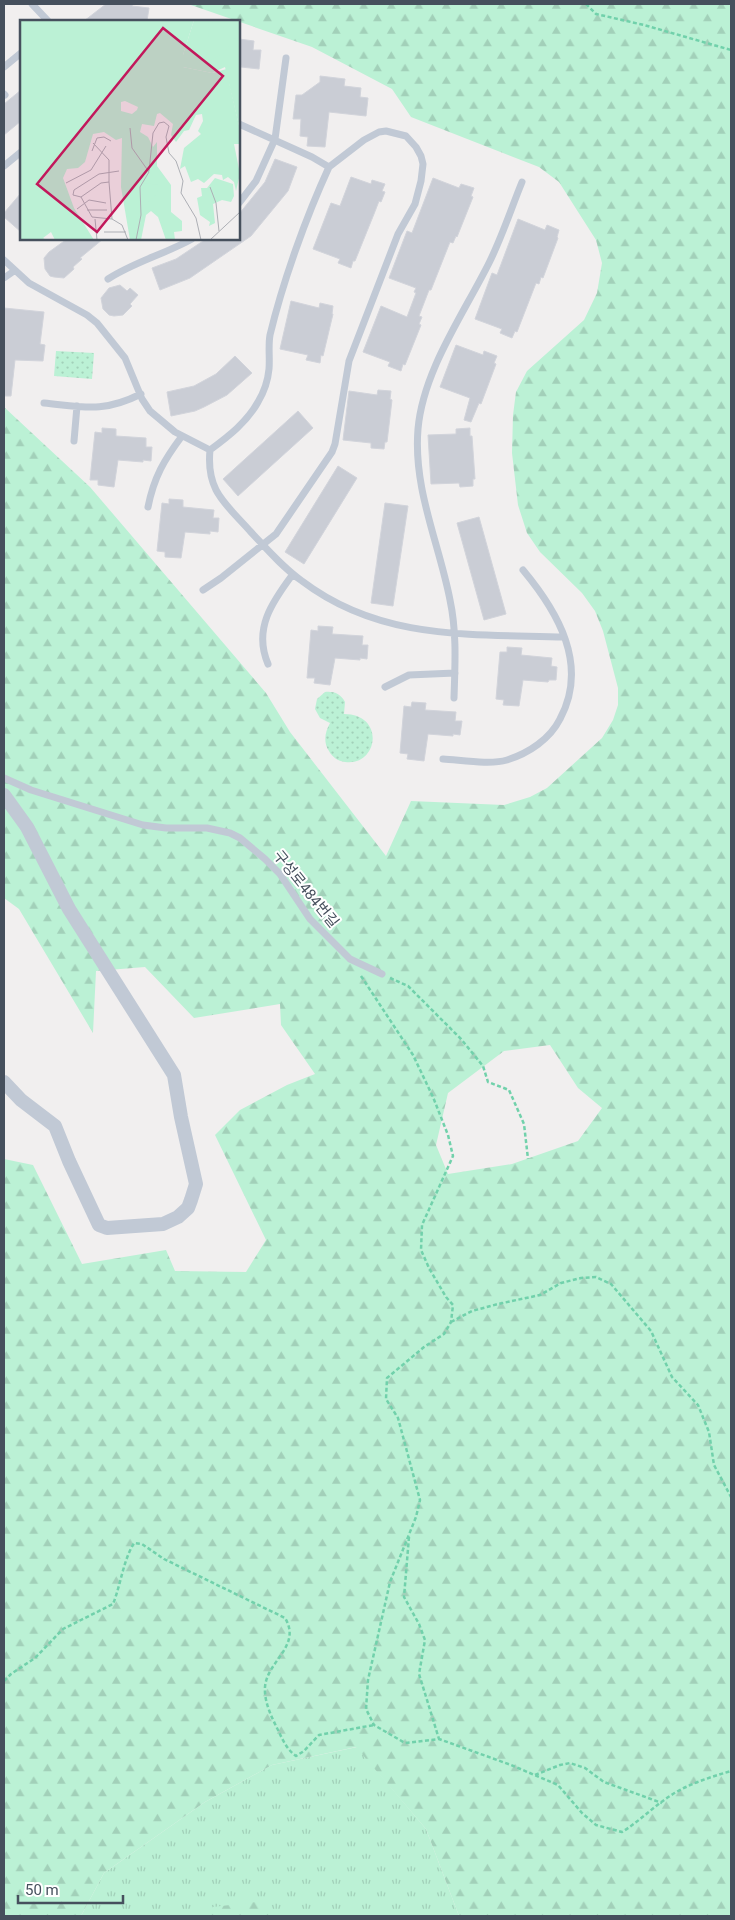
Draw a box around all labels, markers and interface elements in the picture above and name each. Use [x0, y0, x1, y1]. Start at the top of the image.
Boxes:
inset map [20, 20, 240, 240]
street label: 구성로484번길 [269, 847, 343, 931]
scale bar [18, 1872, 122, 1904]
text: 50 m [25, 1881, 59, 1899]

